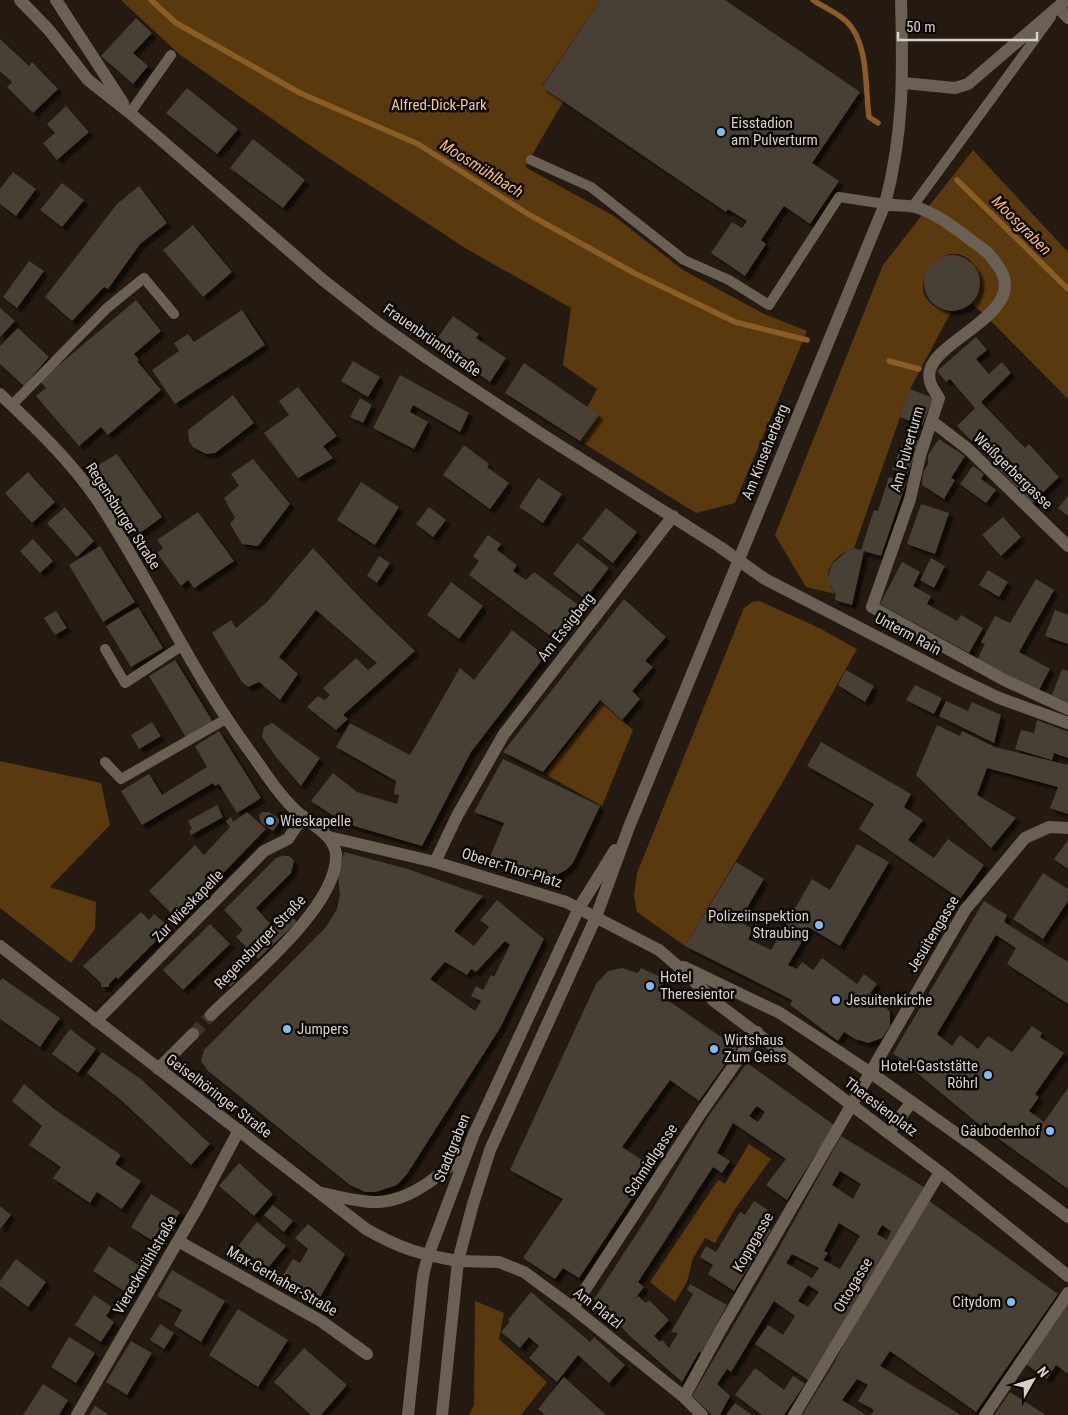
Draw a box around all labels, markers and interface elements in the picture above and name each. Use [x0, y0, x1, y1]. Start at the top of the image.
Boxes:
scale bar [898, 10, 1037, 42]
text: 50 m [906, 18, 936, 36]
park label: Alfred-Dick-Park [391, 96, 487, 114]
place label: Eisstadion am Pulverturm [731, 114, 818, 149]
marker: Eisstadion am Pulverturm [715, 126, 727, 138]
water label: Moosmühlbach [437, 135, 527, 201]
water label: Moosgraben [988, 192, 1055, 259]
street label: Frauenbrünnlstraße [380, 300, 484, 380]
street label: Am Kinseherberg [738, 402, 792, 502]
street label: Am Pulverturm [886, 404, 928, 494]
street label: Weißgerbergasse [970, 429, 1056, 513]
street label: Regensburger Straße [82, 459, 164, 573]
street label: Am Essigberg [534, 589, 598, 665]
street label: Unterm Rain [872, 609, 944, 659]
place label: Wieskapelle [280, 812, 351, 830]
marker: Wieskapelle [264, 815, 276, 827]
street label: Oberer-Thor-Platz [460, 844, 564, 892]
street label: Zur Wieskapelle [149, 866, 227, 946]
street label: Regensburger Straße [211, 891, 309, 993]
street label: Jesuitengasse [903, 893, 963, 975]
place label: Polizeiinspektion Straubing [708, 907, 809, 942]
marker: Polizeiinspektion Straubing [813, 919, 825, 931]
place label: Hotel Theresientor [660, 968, 735, 1003]
marker: Hotel Theresientor [644, 980, 656, 992]
place label: Jesuitenkirche [846, 991, 932, 1009]
marker: Jesuitenkirche [830, 994, 842, 1006]
place label: Jumpers [297, 1020, 349, 1038]
marker: Jumpers [281, 1023, 293, 1035]
place label: Wirtshaus Zum Geiss [724, 1031, 787, 1066]
marker: Wirtshaus Zum Geiss [708, 1043, 720, 1055]
street label: Geiselhöringer Straße [163, 1050, 275, 1142]
place label: Hotel-Gaststätte Röhrl [881, 1057, 978, 1092]
marker: Hotel-Gaststätte Röhrl [982, 1069, 994, 1081]
street label: Theresienplatz [841, 1074, 921, 1140]
street label: Stadtgraben [430, 1111, 474, 1185]
street label: Schmidlgasse [621, 1120, 681, 1200]
place label: Gäubodenhof [961, 1122, 1040, 1140]
marker: Gäubodenhof [1044, 1125, 1056, 1137]
street label: Koppgasse [729, 1209, 777, 1275]
street label: Viereckmühlstraße [109, 1212, 181, 1318]
street label: Max-Gerhaher-Straße [223, 1242, 341, 1320]
street label: Ottogasse [830, 1254, 876, 1316]
street label: Am Platzl [570, 1283, 626, 1333]
place label: Citydom [952, 1293, 1001, 1311]
marker: Citydom [1005, 1296, 1017, 1308]
north arrow [1008, 1355, 1058, 1405]
text: N [1034, 1363, 1052, 1380]

